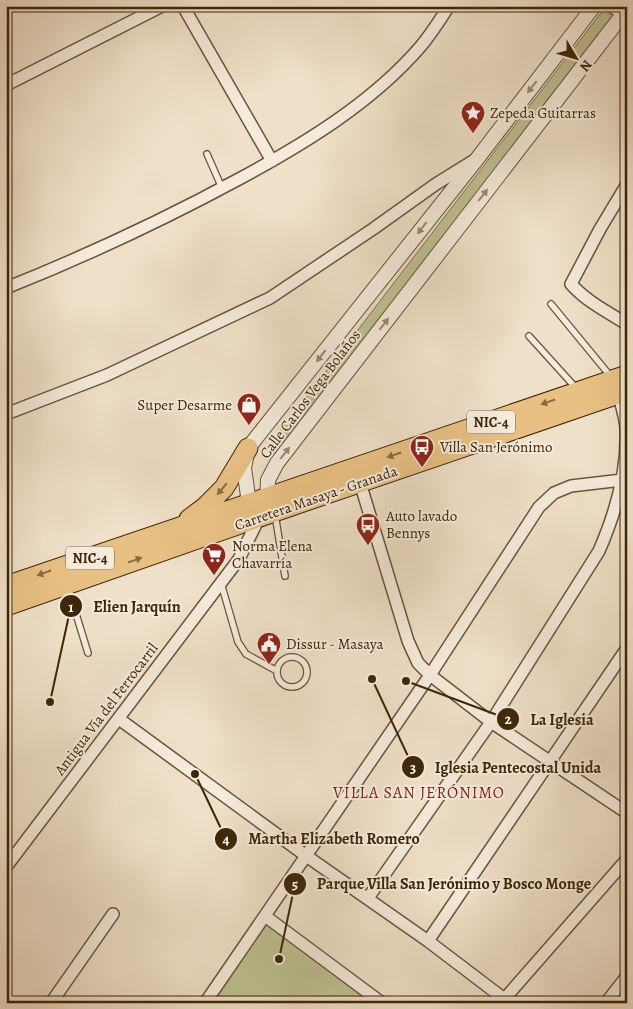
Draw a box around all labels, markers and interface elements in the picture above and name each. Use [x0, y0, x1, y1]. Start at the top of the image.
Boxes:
north arrow [550, 32, 600, 82]
text: N [575, 56, 596, 76]
one-way arrow [527, 80, 538, 93]
place icon: Zepeda Guitarras [460, 100, 486, 134]
place label: Zepeda Guitarras [490, 103, 596, 123]
one-way arrow [478, 189, 489, 202]
one-way arrow [416, 222, 427, 235]
one-way arrow [379, 318, 390, 331]
street label: Calle Carlos Vega Bolaños [255, 326, 365, 462]
one-way arrow [316, 349, 326, 363]
shop icon: Super Desarme [236, 392, 262, 426]
place label: Super Desarme [137, 395, 232, 415]
one-way arrow [540, 399, 555, 406]
road number: NIC-4 [467, 411, 515, 434]
bus stop icon: Villa San Jerónimo [409, 434, 435, 468]
place label: Villa San Jerónimo [439, 437, 552, 457]
one-way arrow [280, 446, 290, 460]
one-way arrow [386, 451, 401, 459]
street label: Carretera Masaya - Granada [232, 461, 400, 535]
one-way arrow [216, 482, 227, 495]
place label: Auto lavado Bennys [385, 506, 457, 543]
bus stop icon: Auto lavado Bennys [355, 512, 381, 546]
place label: Norma Elena Chavarría [232, 536, 313, 573]
supermarket icon: Norma Elena Chavarría [201, 542, 227, 576]
road number: NIC-4 [66, 546, 114, 570]
one-way arrow [127, 556, 142, 563]
one-way arrow [37, 570, 52, 577]
callout: Elien Jarquín [59, 591, 191, 622]
text: Elien Jarquín [93, 596, 181, 618]
text: 1 [68, 597, 74, 617]
public building icon: Dissur - Masaya [256, 631, 282, 665]
place label: Dissur - Masaya [286, 634, 383, 654]
street label: Antigua Vía del Ferrocarril [49, 639, 163, 780]
callout: La Iglesia [496, 704, 604, 735]
text: 2 [504, 709, 512, 729]
text: La Iglesia [530, 709, 594, 731]
callout: Iglesia Pentecostal Unida [400, 752, 612, 783]
text: Iglesia Pentecostal Unida [435, 757, 602, 779]
text: 3 [410, 758, 416, 778]
district label: VILLA SAN JERÓNIMO [332, 782, 505, 804]
callout: Martha Elizabeth Romero [213, 823, 430, 854]
text: Martha Elizabeth Romero [248, 828, 420, 850]
text: 4 [222, 829, 230, 849]
callout: Parque Villa San Jerónimo y Bosco Monge [282, 868, 601, 899]
text: Parque Villa San Jerónimo y Bosco Monge [317, 873, 591, 895]
text: 5 [292, 874, 298, 894]

